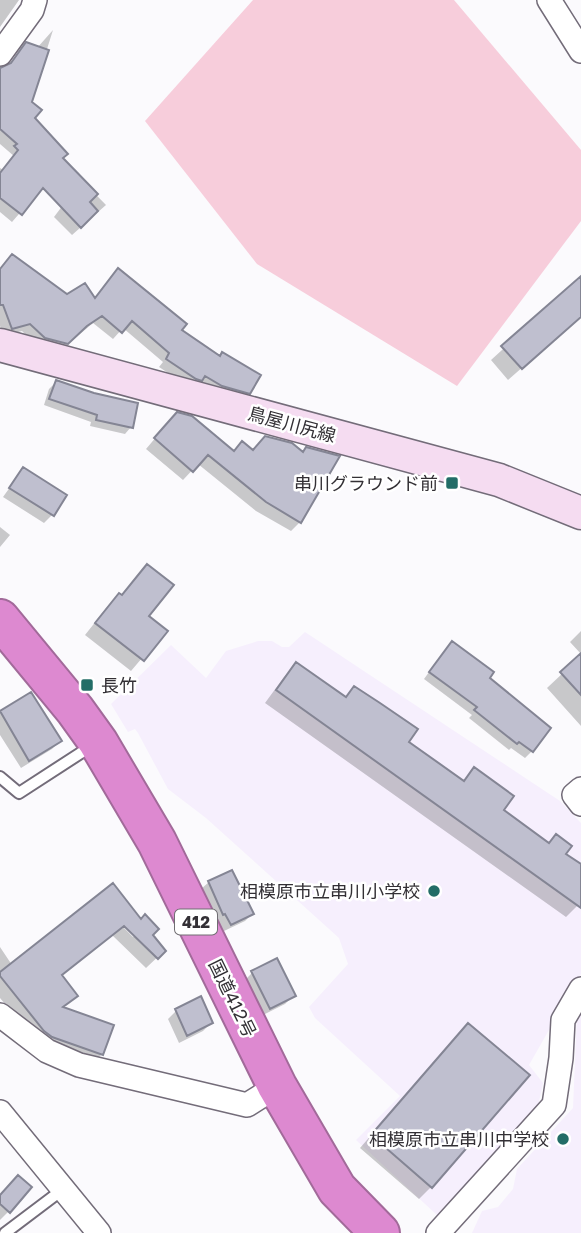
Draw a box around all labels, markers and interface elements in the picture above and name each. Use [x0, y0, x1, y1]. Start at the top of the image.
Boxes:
street label: 鳥屋川尻線 [246, 402, 338, 446]
place label: 串川グラウンド前 [294, 472, 438, 494]
marker: 串川グラウンド前 [444, 475, 460, 491]
place label: 長竹 [101, 674, 137, 696]
marker: 長竹 [79, 677, 95, 693]
place label: 相模原市立串川小学校 [240, 880, 420, 902]
marker: 相模原市立串川小学校 [426, 883, 442, 899]
road number: 412 [175, 910, 217, 934]
street label: 国道412号 [205, 955, 261, 1041]
place label: 相模原市立串川中学校 [369, 1128, 549, 1150]
marker: 相模原市立串川中学校 [555, 1131, 571, 1147]

